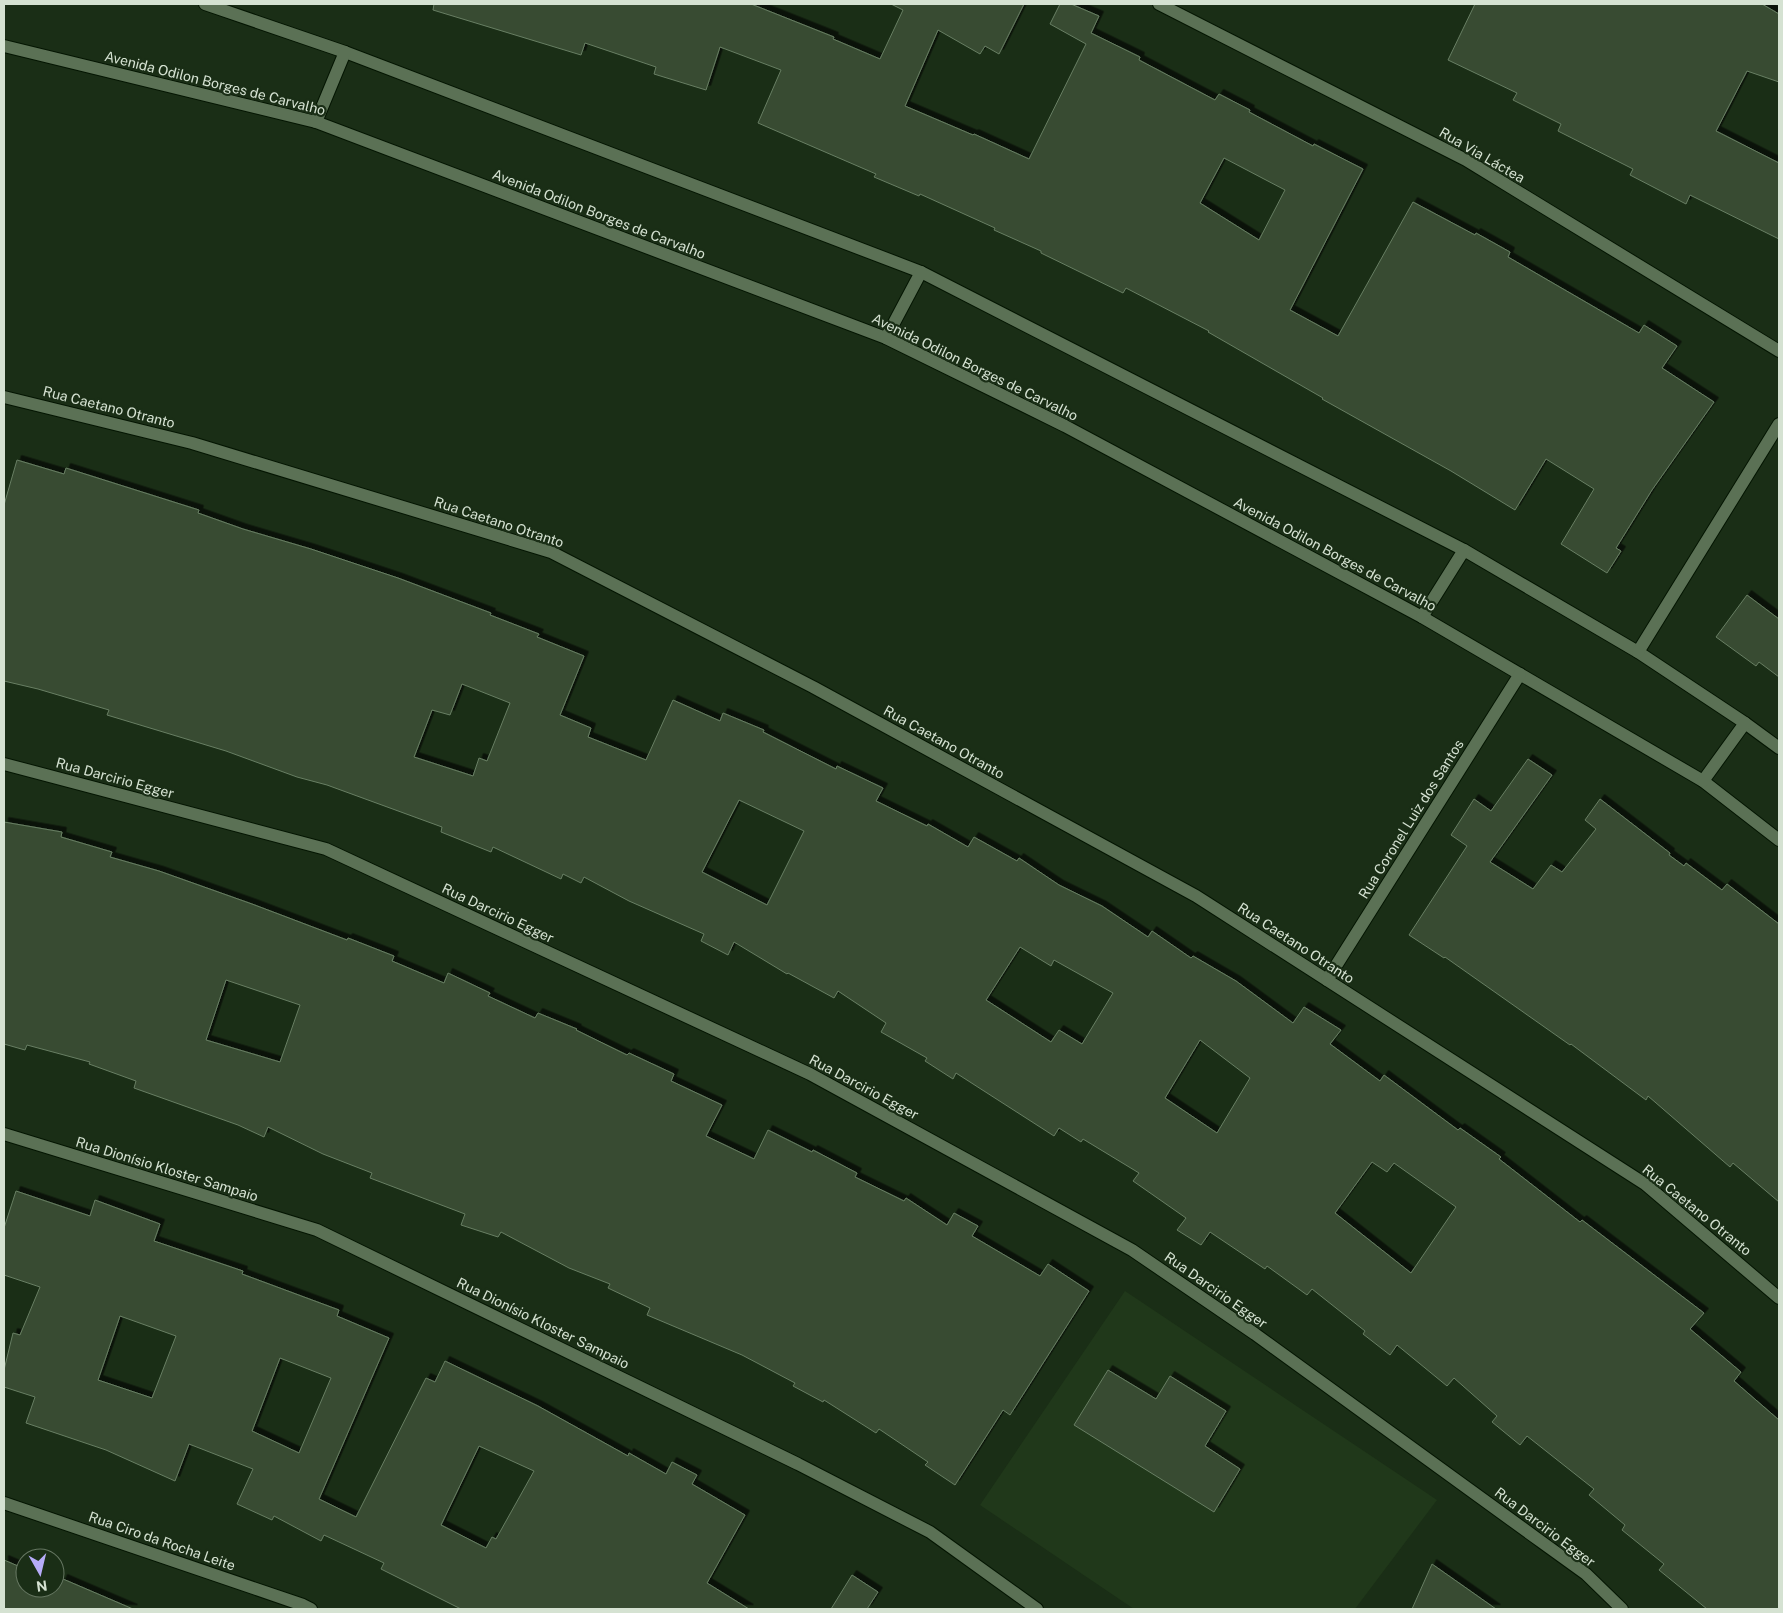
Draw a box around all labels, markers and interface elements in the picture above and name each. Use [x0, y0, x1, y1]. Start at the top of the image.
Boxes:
street label: Avenida Odilon Borges de Carvalho [103, 48, 327, 118]
street label: Rua Via Láctea [1436, 124, 1528, 186]
street label: Avenida Odilon Borges de Carvalho [490, 166, 708, 262]
street label: Avenida Odilon Borges de Carvalho [869, 310, 1081, 424]
street label: Rua Caetano Otranto [41, 383, 177, 431]
street label: Rua Caetano Otranto [432, 493, 566, 551]
street label: Avenida Odilon Borges de Carvalho [1231, 494, 1439, 614]
street label: Rua Caetano Otranto [881, 702, 1007, 782]
street label: Rua Coronel Luiz dos Santos [1355, 737, 1467, 901]
street label: Rua Darcirio Egger [54, 755, 176, 801]
street label: Rua Darcirio Egger [440, 880, 556, 946]
street label: Rua Caetano Otranto [1235, 899, 1357, 987]
street label: Rua Darcirio Egger [807, 1051, 921, 1123]
street label: Rua Dionísio Kloster Sampaio [74, 1134, 260, 1204]
street label: Rua Caetano Otranto [1639, 1161, 1755, 1259]
street label: Rua Darcirio Egger [1162, 1249, 1270, 1331]
street label: Rua Dionísio Kloster Sampaio [454, 1274, 632, 1372]
street label: Rua Darcirio Egger [1492, 1484, 1598, 1570]
street label: Rua Ciro da Rocha Leite [87, 1508, 237, 1574]
north arrow [15, 1548, 65, 1598]
text: N [35, 1577, 48, 1595]

